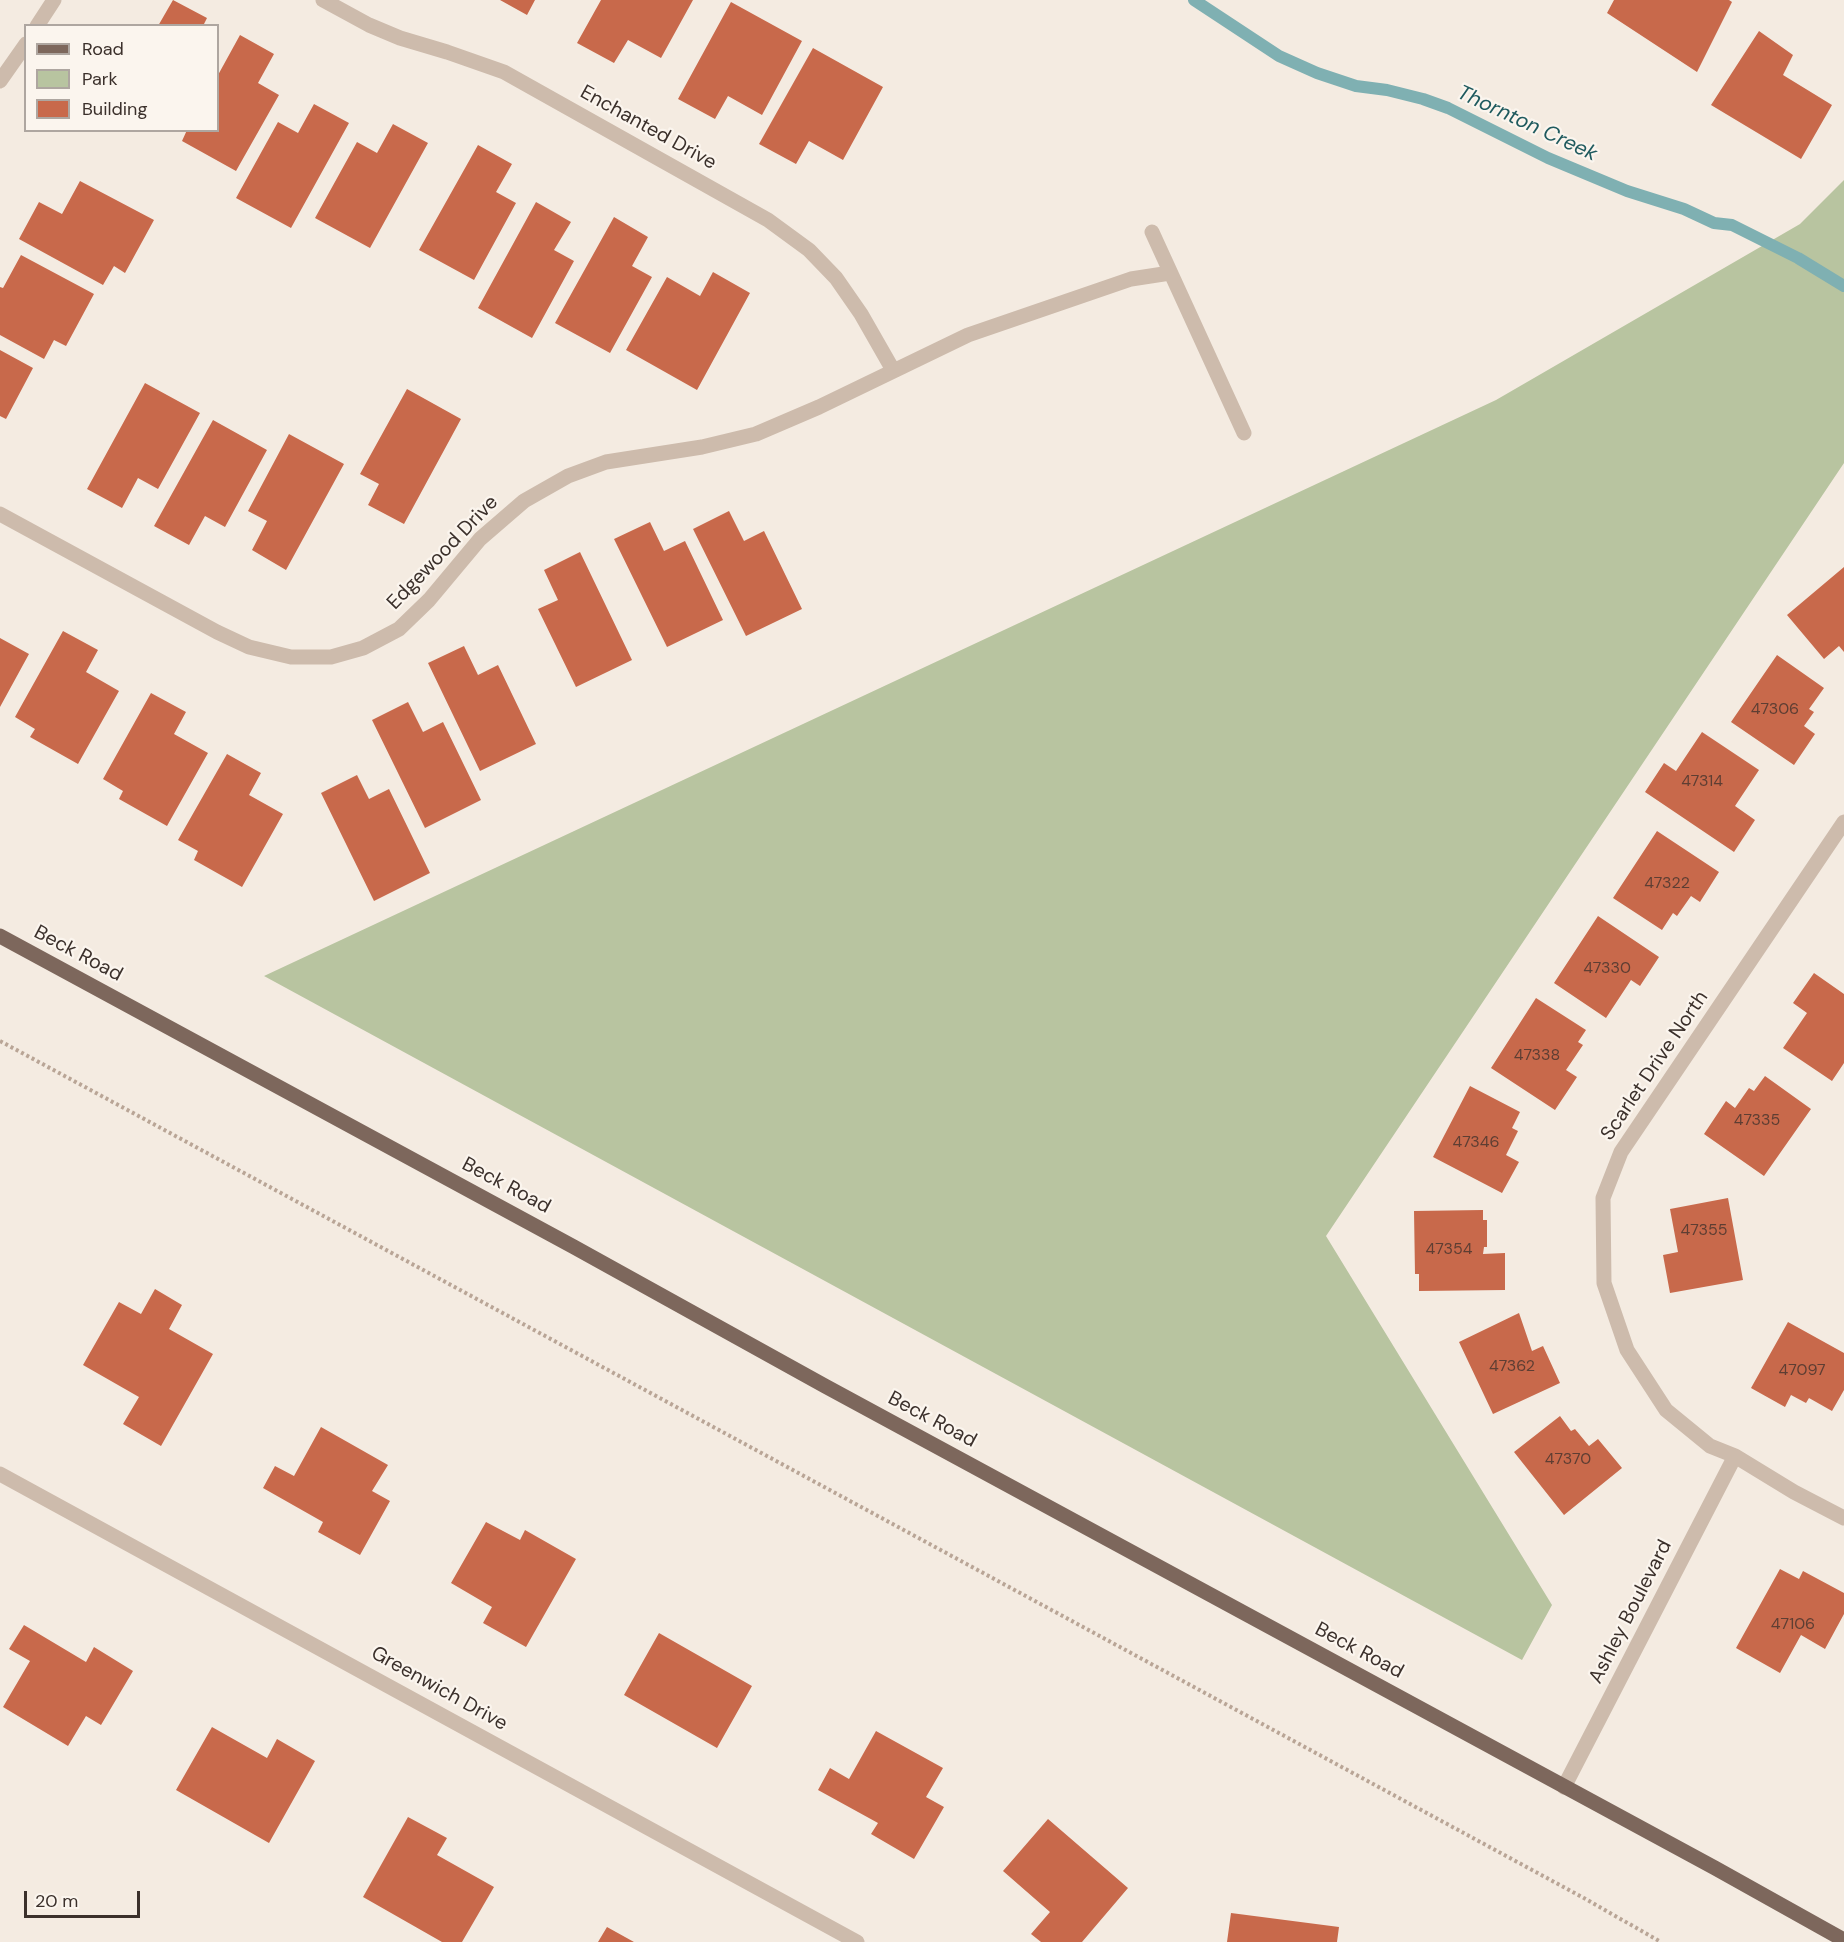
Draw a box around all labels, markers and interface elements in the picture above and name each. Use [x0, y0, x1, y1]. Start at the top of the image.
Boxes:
legend [24, 24, 219, 132]
text: Road [82, 37, 124, 61]
text: Park [82, 67, 118, 91]
street label: Enchanted Drive [576, 81, 720, 175]
water label: Thornton Creek [1453, 81, 1601, 167]
text: Building [82, 97, 147, 121]
street label: Edgewood Drive [382, 491, 504, 615]
house number: 47306 [1751, 700, 1799, 720]
house number: 47314 [1681, 772, 1723, 792]
house number: 47322 [1644, 874, 1690, 894]
street label: Beck Road [30, 921, 126, 987]
house number: 47330 [1583, 959, 1631, 979]
street label: Scarlet Drive North [1596, 987, 1714, 1145]
house number: 47338 [1514, 1046, 1560, 1066]
house number: 47335 [1734, 1111, 1780, 1131]
house number: 47346 [1452, 1133, 1500, 1153]
street label: Beck Road [458, 1153, 554, 1219]
house number: 47355 [1681, 1221, 1727, 1241]
house number: 47354 [1426, 1240, 1472, 1260]
house number: 47362 [1489, 1357, 1535, 1377]
house number: 47097 [1778, 1361, 1826, 1381]
street label: Beck Road [884, 1387, 980, 1453]
house number: 47370 [1545, 1450, 1591, 1470]
street label: Ashley Boulevard [1584, 1536, 1678, 1688]
house number: 47106 [1771, 1615, 1815, 1635]
street label: Beck Road [1311, 1618, 1407, 1684]
street label: Greenwich Drive [367, 1642, 511, 1736]
scale bar [27, 1879, 142, 1917]
text: 20 m [35, 1889, 78, 1913]

